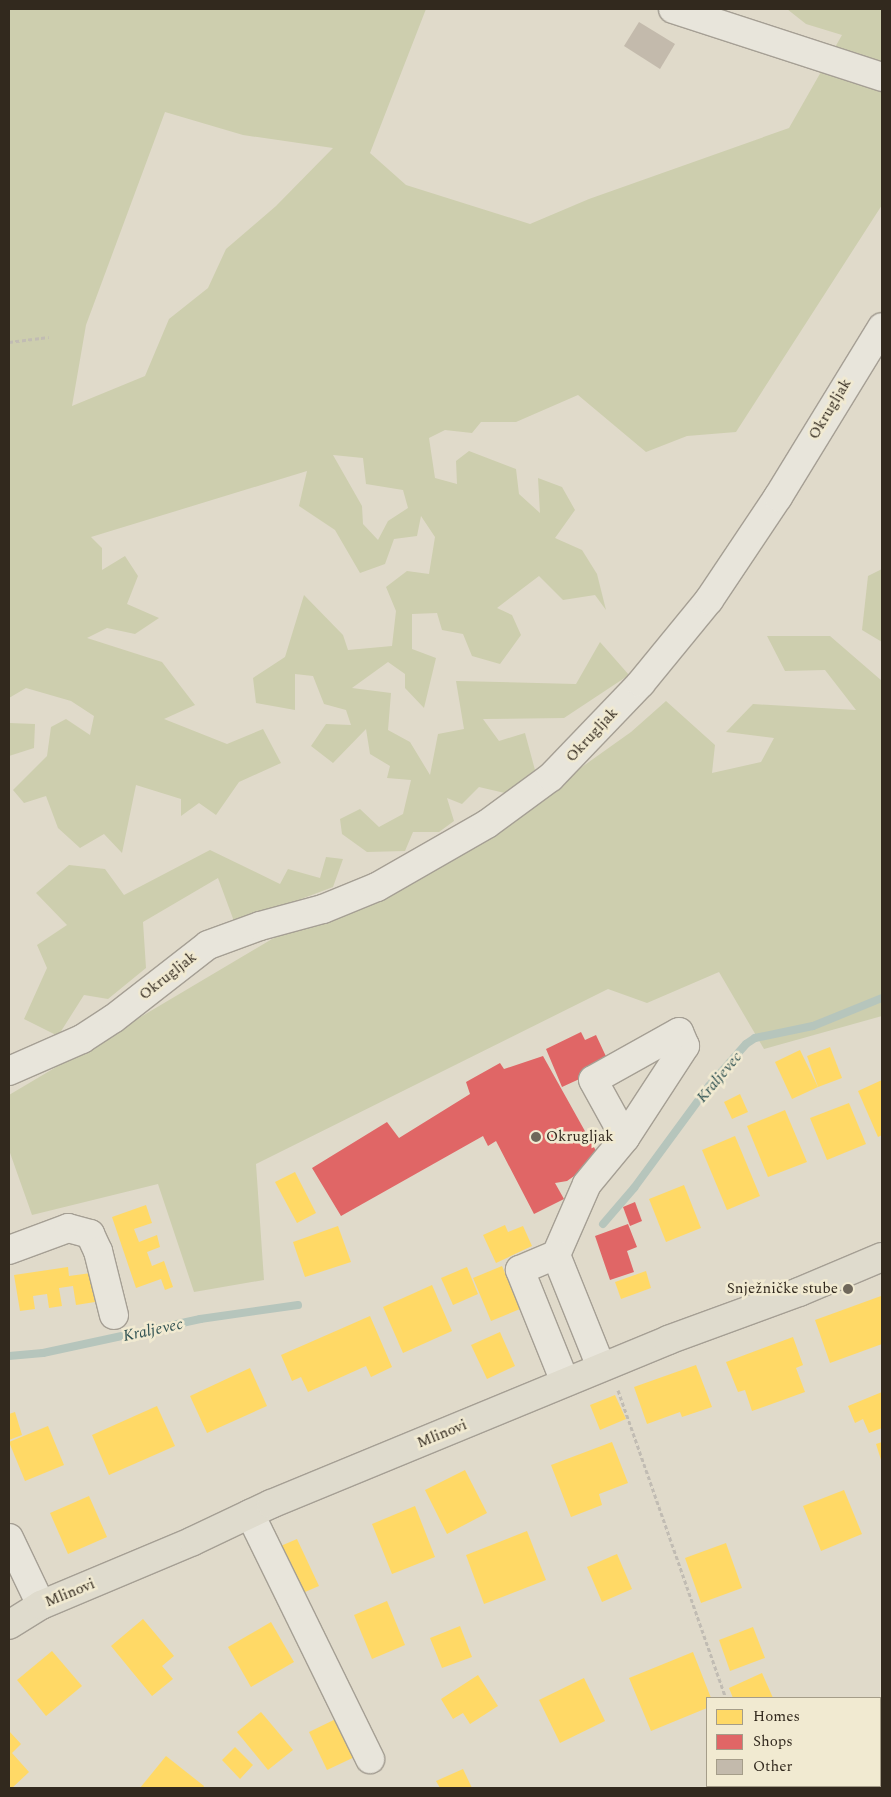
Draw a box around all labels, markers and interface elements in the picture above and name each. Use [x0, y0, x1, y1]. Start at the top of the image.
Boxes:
street label: Okrugljak [805, 375, 855, 443]
street label: Okrugljak [562, 704, 622, 766]
street label: Okrugljak [136, 948, 200, 1004]
water label: Kraljevec [692, 1048, 746, 1106]
place label: Okrugljak [546, 1128, 614, 1146]
marker: Okrugljak [530, 1131, 542, 1143]
place label: Snježničke stube [727, 1280, 838, 1298]
marker: Snježničke stube [842, 1283, 854, 1295]
water label: Kraljevec [121, 1314, 185, 1346]
street label: Mlinovi [414, 1416, 470, 1452]
street label: Mlinovi [42, 1575, 98, 1611]
legend [706, 1697, 881, 1787]
text: Homes [753, 1705, 800, 1728]
text: Shops [753, 1730, 793, 1753]
text: Other [753, 1755, 792, 1778]

